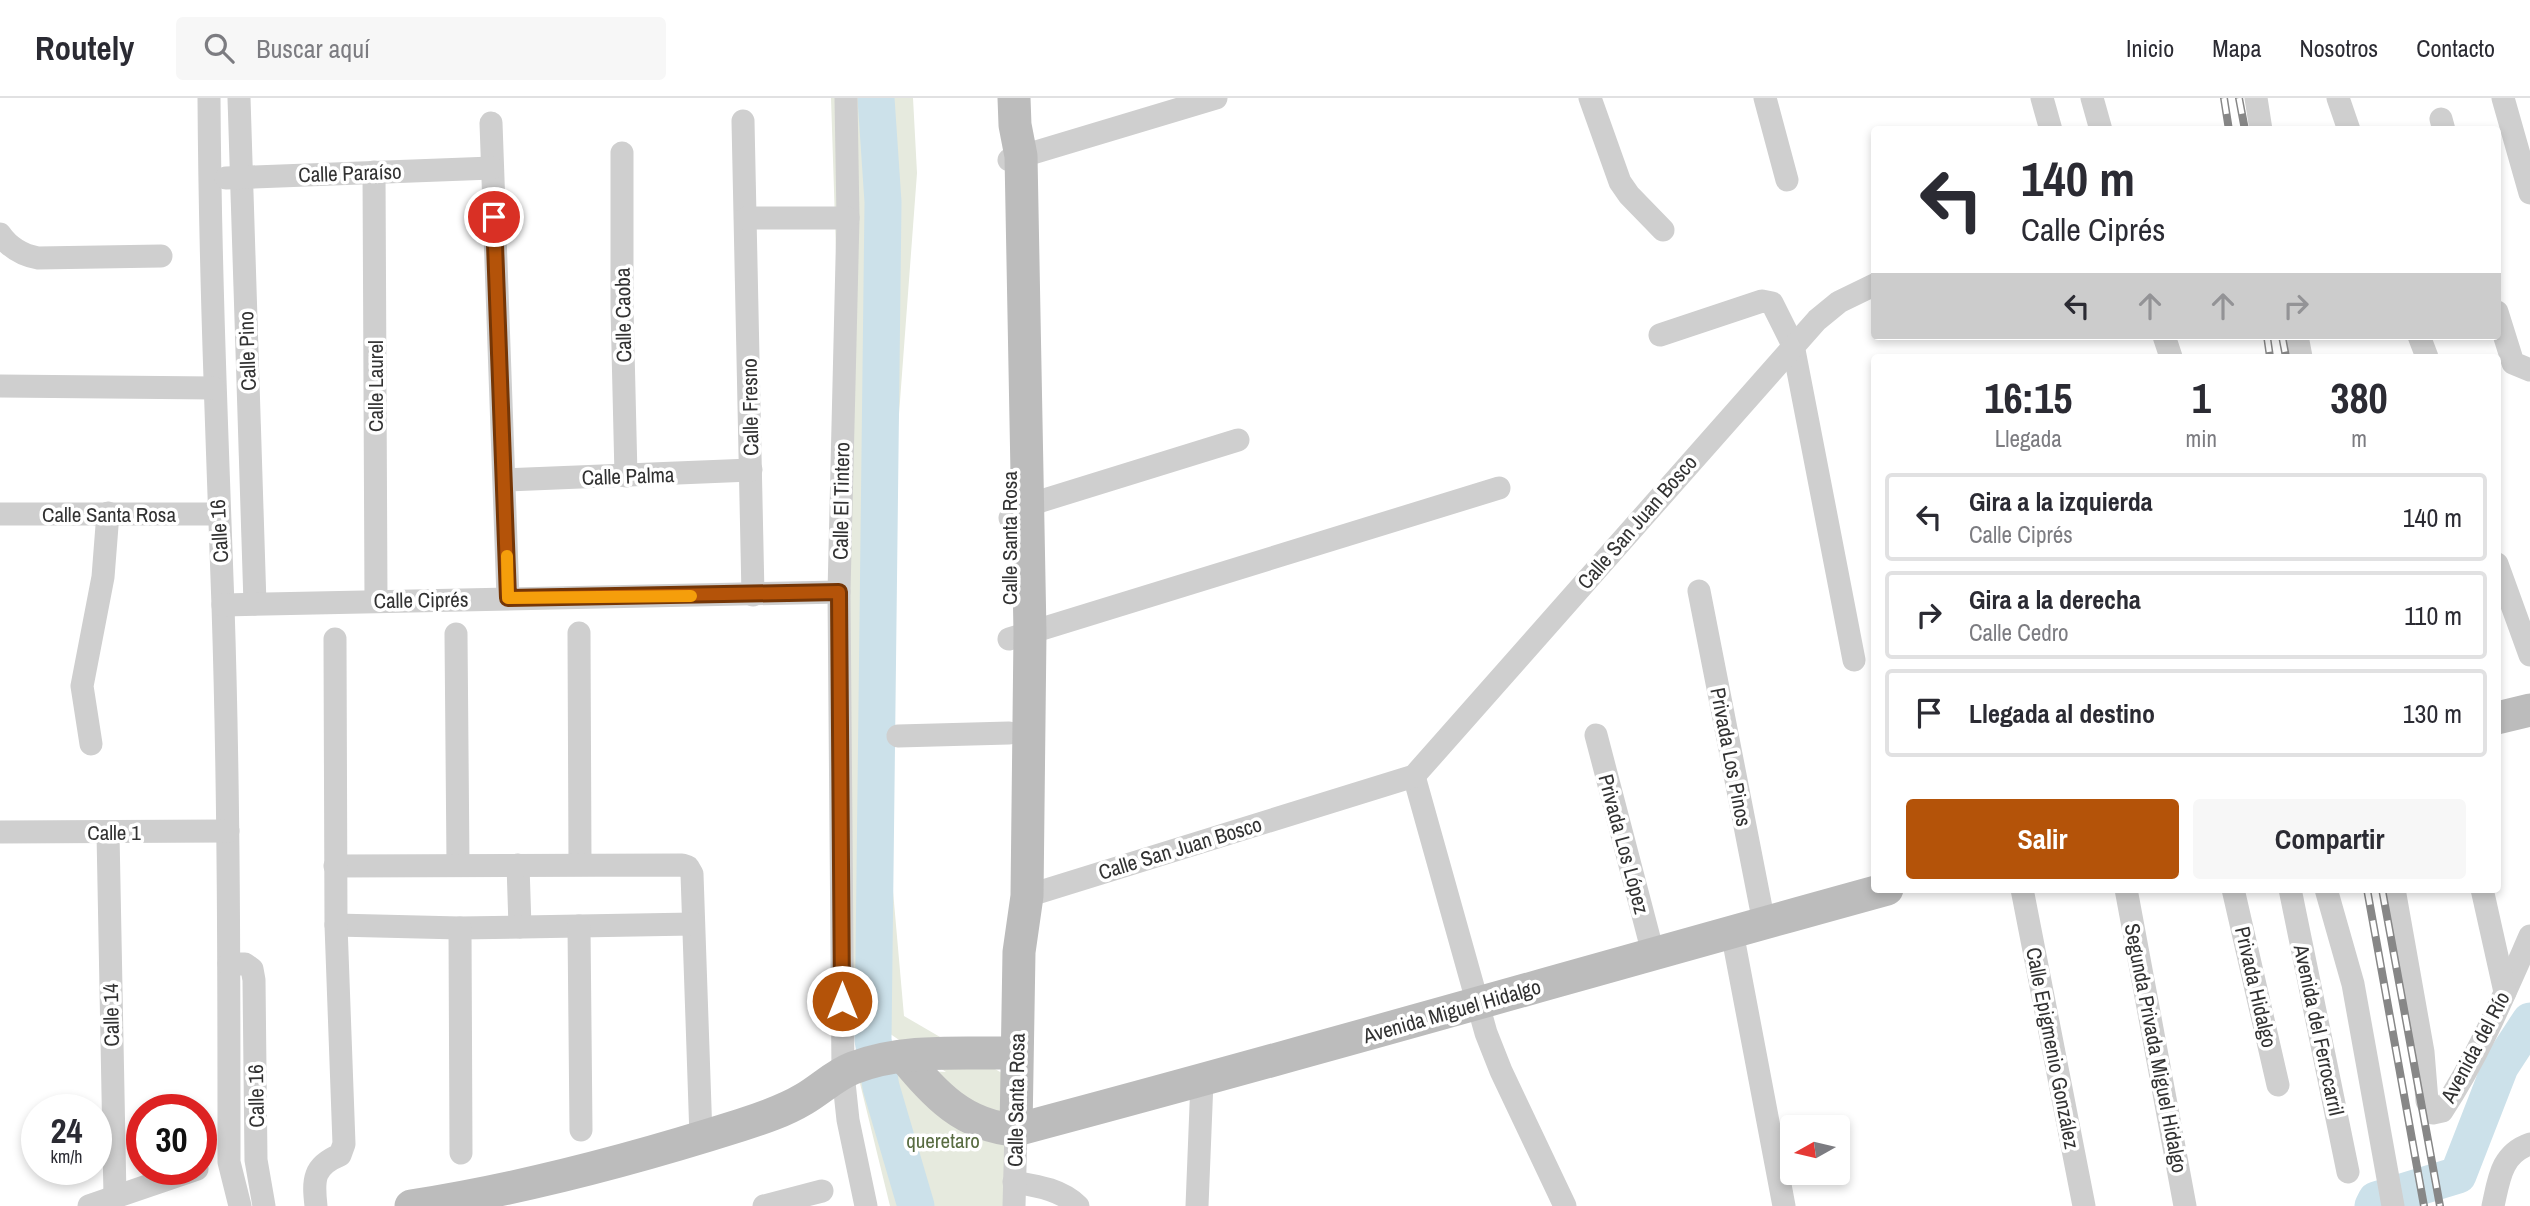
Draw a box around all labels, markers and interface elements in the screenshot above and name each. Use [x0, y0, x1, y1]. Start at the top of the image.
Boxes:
search box [176, 17, 666, 80]
text: Routely [35, 26, 134, 70]
icon: search [200, 29, 238, 67]
text: Buscar aquí [256, 31, 370, 66]
text: Inicio [2126, 32, 2174, 64]
text: Mapa [2212, 32, 2261, 64]
text: Nosotros [2299, 32, 2378, 64]
text: Contacto [2416, 32, 2495, 64]
text: 140 m [2021, 145, 2135, 211]
icon: left [1906, 154, 1997, 245]
street label: Calle Paraíso [298, 157, 402, 189]
pin [464, 187, 524, 247]
icon: arrive [475, 198, 513, 236]
text: Calle Ciprés [2021, 208, 2165, 251]
street label: Calle Caoba [608, 267, 638, 363]
icon: left [2058, 287, 2096, 325]
icon: ahead [2131, 287, 2169, 325]
icon: ahead [2204, 287, 2242, 325]
icon: right [2277, 287, 2315, 325]
street label: Calle Pino [231, 311, 263, 391]
street label: Calle Laurel [361, 340, 390, 432]
street label: Calle Fresno [735, 358, 765, 456]
text: 16:15 [1984, 370, 2072, 426]
text: 1 [2192, 370, 2211, 426]
text: 380 [2330, 370, 2388, 426]
text: Llegada [1995, 423, 2062, 454]
text: min [2186, 423, 2217, 454]
text: m [2351, 423, 2367, 454]
street label: Calle El Tintero [825, 442, 857, 560]
street label: Calle San Juan Bosco [1570, 449, 1704, 595]
street label: Calle Palma [581, 460, 675, 492]
street label: Calle Santa Rosa [995, 471, 1024, 605]
text: Gira a la izquierda [1969, 484, 2153, 519]
icon: left [1910, 498, 1948, 536]
street label: Calle 16 [203, 499, 235, 563]
street label: Calle Santa Rosa [42, 500, 176, 529]
text: 140 m [2403, 500, 2462, 535]
text: Calle Ciprés [1969, 519, 2073, 550]
text: Gira a la derecha [1969, 582, 2141, 617]
street label: Calle Ciprés [373, 585, 469, 615]
icon: right [1910, 596, 1948, 634]
text: 110 m [2404, 598, 2462, 633]
text: Calle Cedro [1969, 617, 2069, 648]
street label: Privada Los Pinos [1703, 685, 1759, 829]
icon: arrive [1910, 694, 1948, 732]
text: Llegada al destino [1969, 696, 2155, 731]
text: 130 m [2403, 696, 2462, 731]
street label: Privada Los López [1591, 771, 1657, 917]
button: Salir [1906, 799, 2179, 879]
button: Compartir [2193, 799, 2466, 879]
street label: Calle San Juan Bosco [1095, 809, 1265, 887]
street label: Calle 1 [87, 818, 141, 847]
street label: Segunda Privada Miguel Hidalgo [2118, 921, 2194, 1175]
street label: Privada Hidalgo [2228, 924, 2284, 1050]
street label: Avenida del Ferrocarril [2287, 941, 2351, 1118]
street label: Calle Epigmenio González [2019, 945, 2087, 1152]
position arrow [805, 964, 879, 1038]
street label: Avenida Miguel Hidalgo [1359, 972, 1544, 1051]
street label: Calle 14 [96, 983, 126, 1047]
street label: Avenida del Río [2433, 986, 2516, 1109]
street label: Calle Santa Rosa [1000, 1032, 1032, 1167]
street label: Calle 16 [241, 1064, 271, 1128]
speed limit sign: 30 [126, 1094, 217, 1185]
text: 24 [51, 1107, 82, 1154]
north arrow [1780, 1115, 1850, 1185]
map controls [1780, 1115, 1850, 1185]
park label: queretaro [906, 1126, 980, 1155]
text: km/h [51, 1144, 83, 1169]

